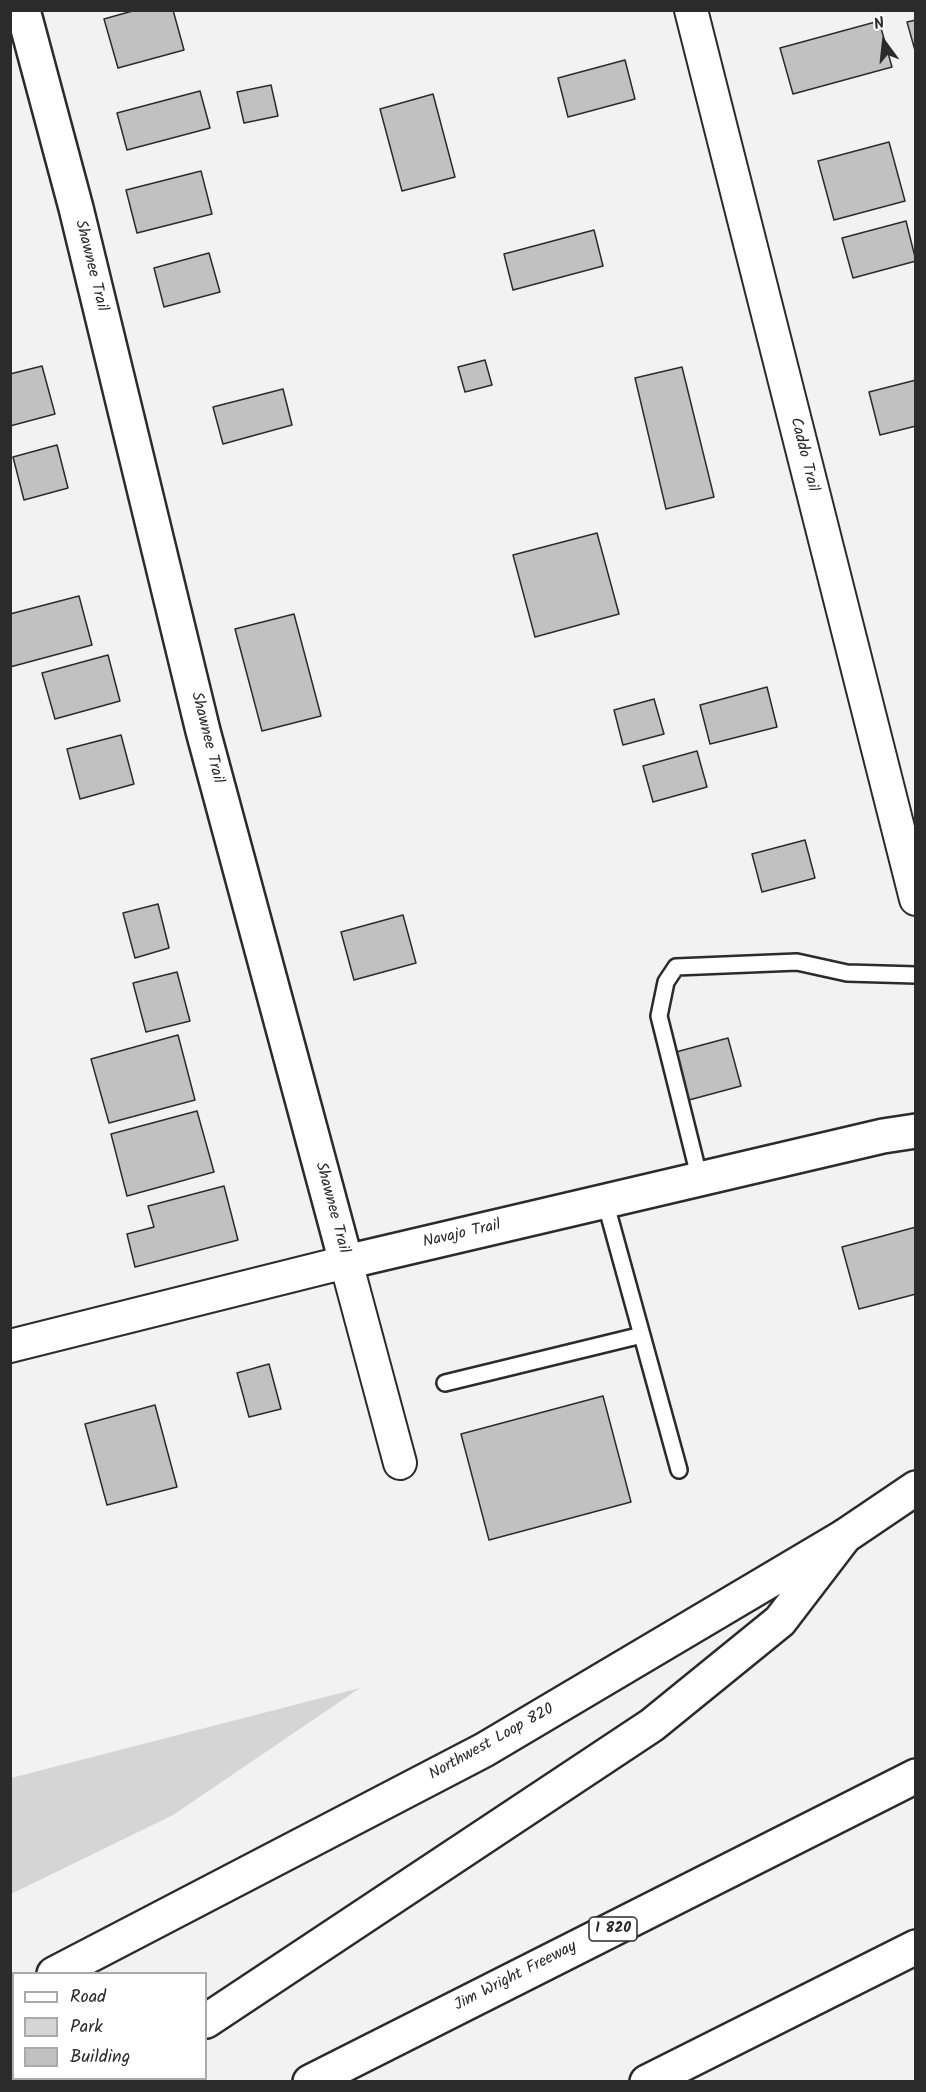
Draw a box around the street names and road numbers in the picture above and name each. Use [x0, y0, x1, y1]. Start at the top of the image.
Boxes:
street label: Shawnee Trail [69, 218, 111, 314]
street label: Caddo Trail [785, 416, 821, 494]
street label: Shawnee Trail [185, 690, 227, 786]
street label: Shawnee Trail [310, 1160, 352, 1256]
street label: Navajo Trail [421, 1217, 503, 1253]
street label: Northwest Loop 820 [426, 1701, 558, 1785]
road number: I 820 [589, 1917, 637, 1941]
street label: Jim Wright Freeway [452, 1938, 580, 2016]

